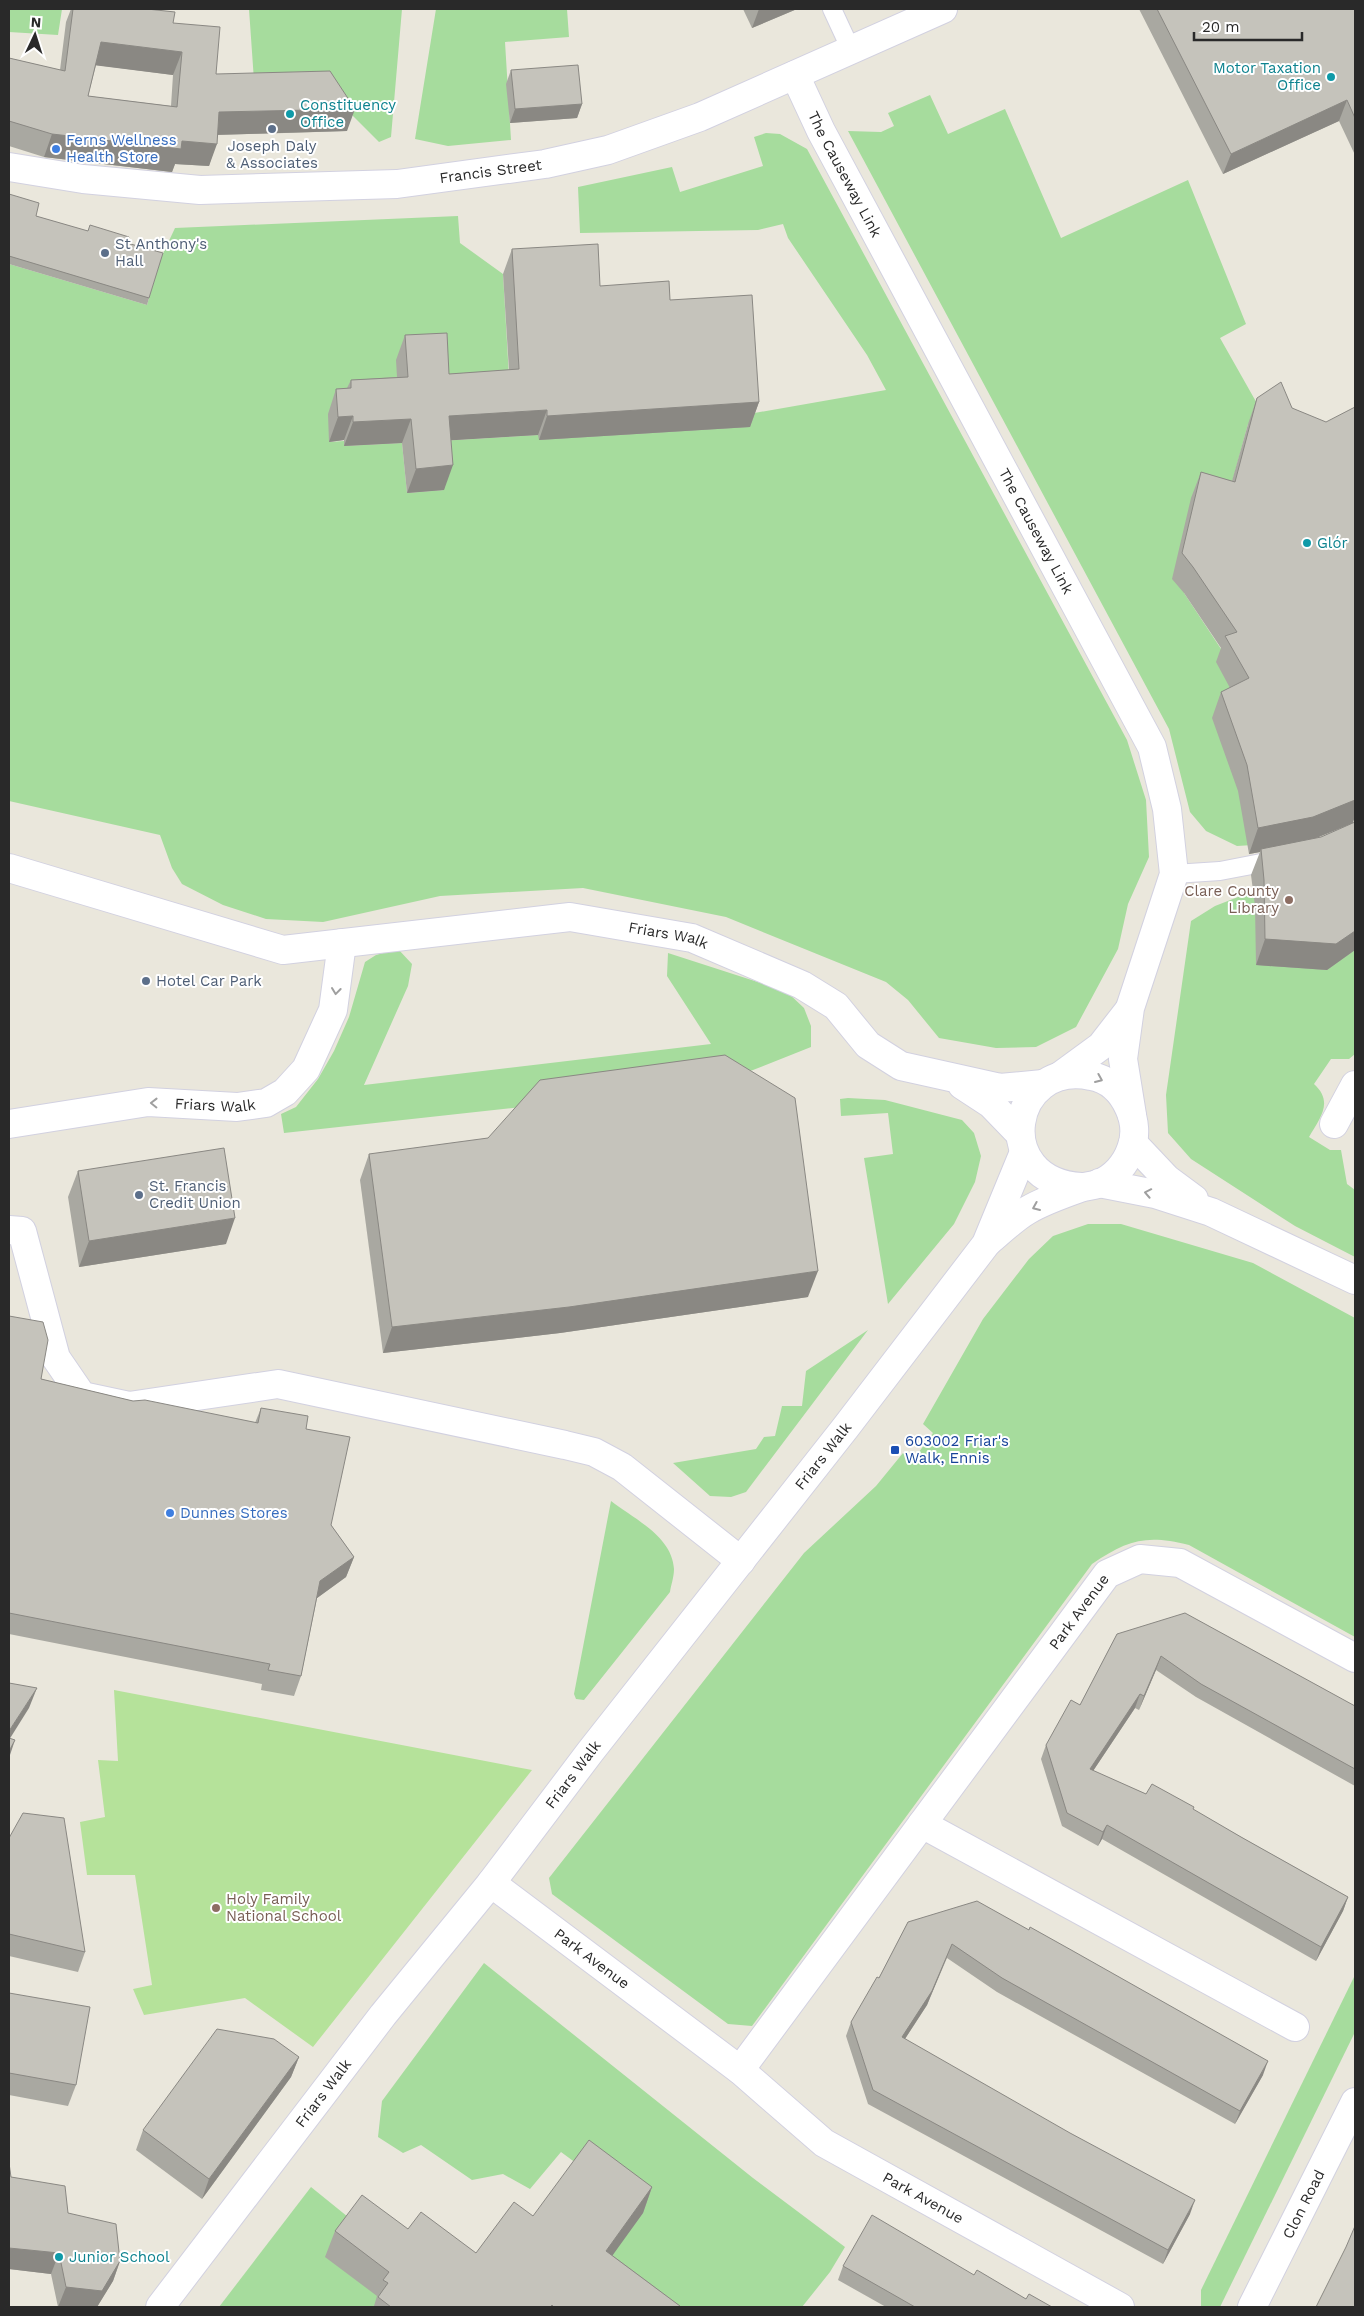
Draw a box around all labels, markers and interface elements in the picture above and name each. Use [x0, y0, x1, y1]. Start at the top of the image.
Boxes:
north arrow [10, 10, 60, 60]
scale bar [1194, 10, 1302, 42]
text: N [30, 14, 42, 30]
text: 20 m [1202, 18, 1240, 36]
place label: Motor Taxation Office [1213, 59, 1321, 94]
marker: Motor Taxation Office [1325, 71, 1337, 83]
place label: Constituency Office [300, 96, 396, 131]
marker: Constituency Office [284, 108, 296, 120]
street label: The Causeway Link [804, 108, 886, 241]
marker: Joseph Daly & Associates [266, 123, 278, 135]
place label: Ferns Wellness Health Store [66, 131, 177, 166]
place label: Joseph Daly & Associates [226, 137, 318, 172]
marker: Ferns Wellness Health Store [50, 143, 62, 155]
street label: Francis Street [438, 155, 543, 187]
place label: St Anthony's Hall [115, 235, 207, 270]
marker: St Anthony's Hall [99, 247, 111, 259]
street label: The Causeway Link [995, 465, 1077, 598]
place label: Glór [1317, 534, 1348, 552]
marker: Glór [1301, 537, 1313, 549]
place label: Clare County Library [1184, 882, 1279, 917]
marker: Clare County Library [1283, 894, 1295, 906]
street label: Friars Walk [627, 918, 711, 953]
place label: Hotel Car Park [156, 972, 262, 990]
marker: Hotel Car Park [140, 975, 152, 987]
one-way arrow [331, 987, 342, 995]
one-way arrow [1094, 1073, 1103, 1083]
street label: Friars Walk [174, 1095, 257, 1116]
one-way arrow [149, 1098, 157, 1108]
place label: St. Francis Credit Union [149, 1177, 241, 1212]
one-way arrow [1143, 1188, 1152, 1198]
marker: St. Francis Credit Union [133, 1189, 145, 1201]
one-way arrow [1032, 1200, 1041, 1211]
street label: Friars Walk [791, 1418, 856, 1493]
place label: 603002 Friar's Walk, Ennis [905, 1432, 1009, 1467]
marker: 603002 Friar's Walk, Ennis [889, 1444, 901, 1456]
place label: Dunnes Stores [180, 1504, 288, 1522]
marker: Dunnes Stores [164, 1507, 176, 1519]
street label: Park Avenue [1045, 1570, 1113, 1653]
street label: Friars Walk [541, 1736, 605, 1812]
place label: Holy Family National School [226, 1890, 342, 1925]
marker: Holy Family National School [210, 1902, 222, 1914]
street label: Park Avenue [551, 1925, 633, 1993]
street label: Friars Walk [292, 2055, 355, 2131]
street label: Clon Road [1279, 2167, 1329, 2242]
street label: Park Avenue [880, 2168, 967, 2227]
place label: Junior School [69, 2248, 170, 2266]
marker: Junior School [53, 2251, 65, 2263]

